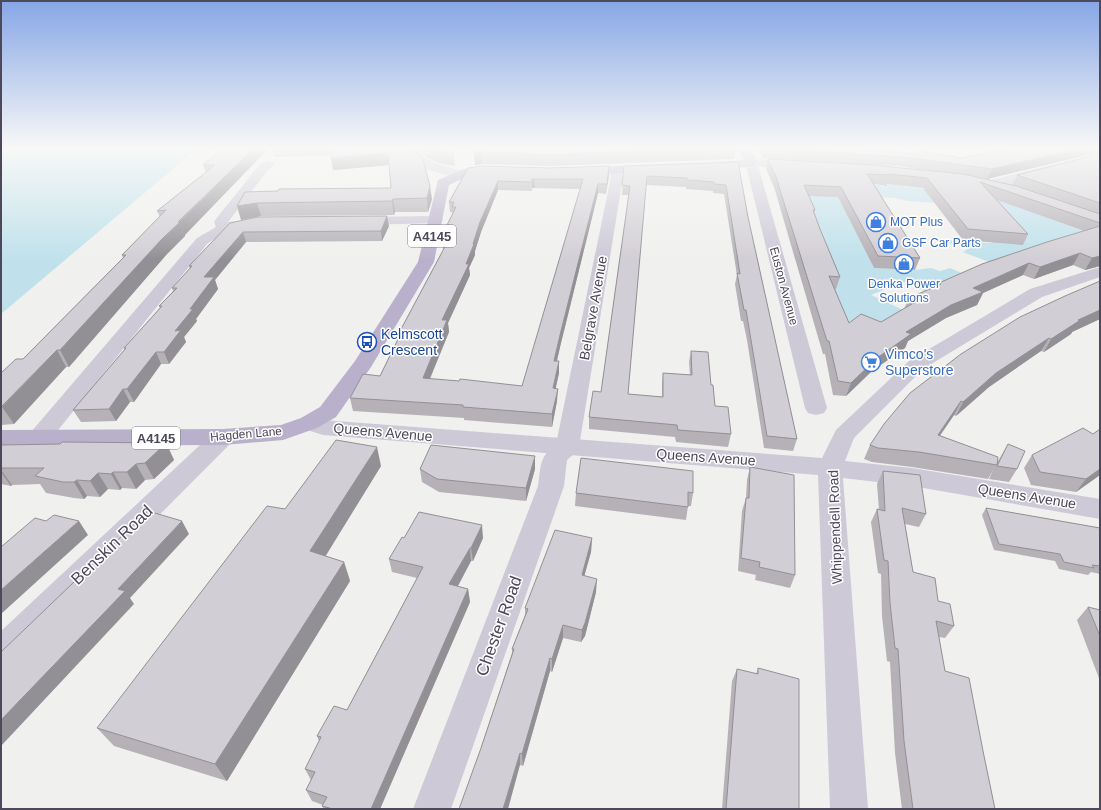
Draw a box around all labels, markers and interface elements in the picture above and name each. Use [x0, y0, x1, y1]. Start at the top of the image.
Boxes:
shop icon: MOT Plus [865, 211, 887, 233]
place label: MOT Plus [890, 215, 943, 229]
road number: A4145 [408, 225, 456, 247]
shop icon: GSF Car Parts [877, 232, 899, 254]
place label: GSF Car Parts [902, 236, 981, 250]
street label: Euston Avenue [767, 245, 801, 327]
shop icon: Denka Power Solutions [893, 253, 915, 275]
street label: Belgrave Avenue [576, 254, 610, 361]
place label: Denka Power Solutions [868, 277, 940, 305]
place label: Kelmscott Crescent [381, 326, 443, 358]
bus stop icon: Kelmscott Crescent [356, 331, 378, 353]
place label: Vimco's Superstore [885, 346, 954, 378]
supermarket icon: Vimco's Superstore [860, 351, 882, 373]
street label: Queens Avenue [333, 420, 433, 444]
street label: Hagden Lane [209, 424, 283, 444]
road number: A4145 [132, 427, 180, 449]
street label: Queens Avenue [656, 446, 756, 468]
street label: Whippendell Road [825, 470, 845, 584]
street label: Queens Avenue [977, 480, 1078, 512]
street label: Benskin Road [67, 501, 157, 589]
street label: Chester Road [472, 573, 526, 679]

